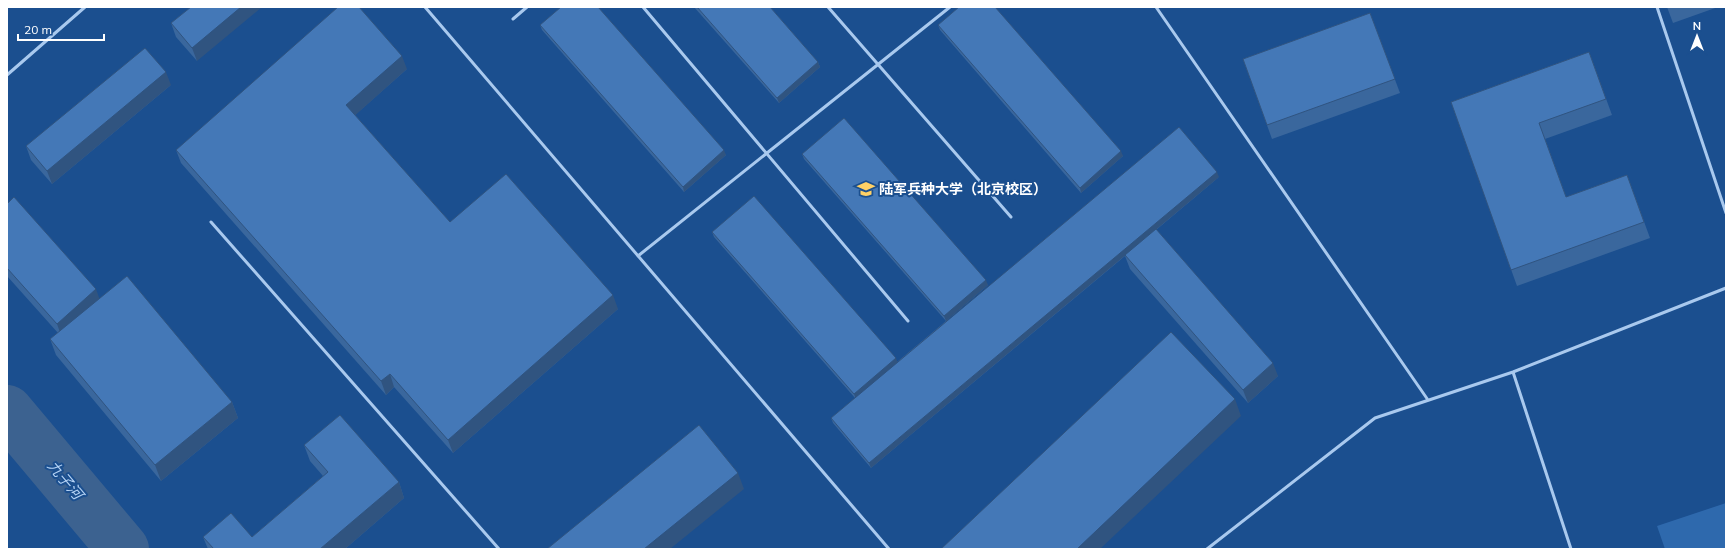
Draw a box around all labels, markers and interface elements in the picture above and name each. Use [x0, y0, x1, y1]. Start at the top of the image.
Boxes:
scale bar [18, 16, 104, 42]
north arrow [1677, 16, 1717, 56]
text: N [1693, 19, 1701, 33]
text: 20 m [24, 22, 52, 37]
school or university icon: 陆军兵种大学（北京校区） [856, 179, 876, 199]
place label: 陆军兵种大学（北京校区） [879, 180, 1047, 198]
water label: 九子河 [44, 456, 89, 505]

